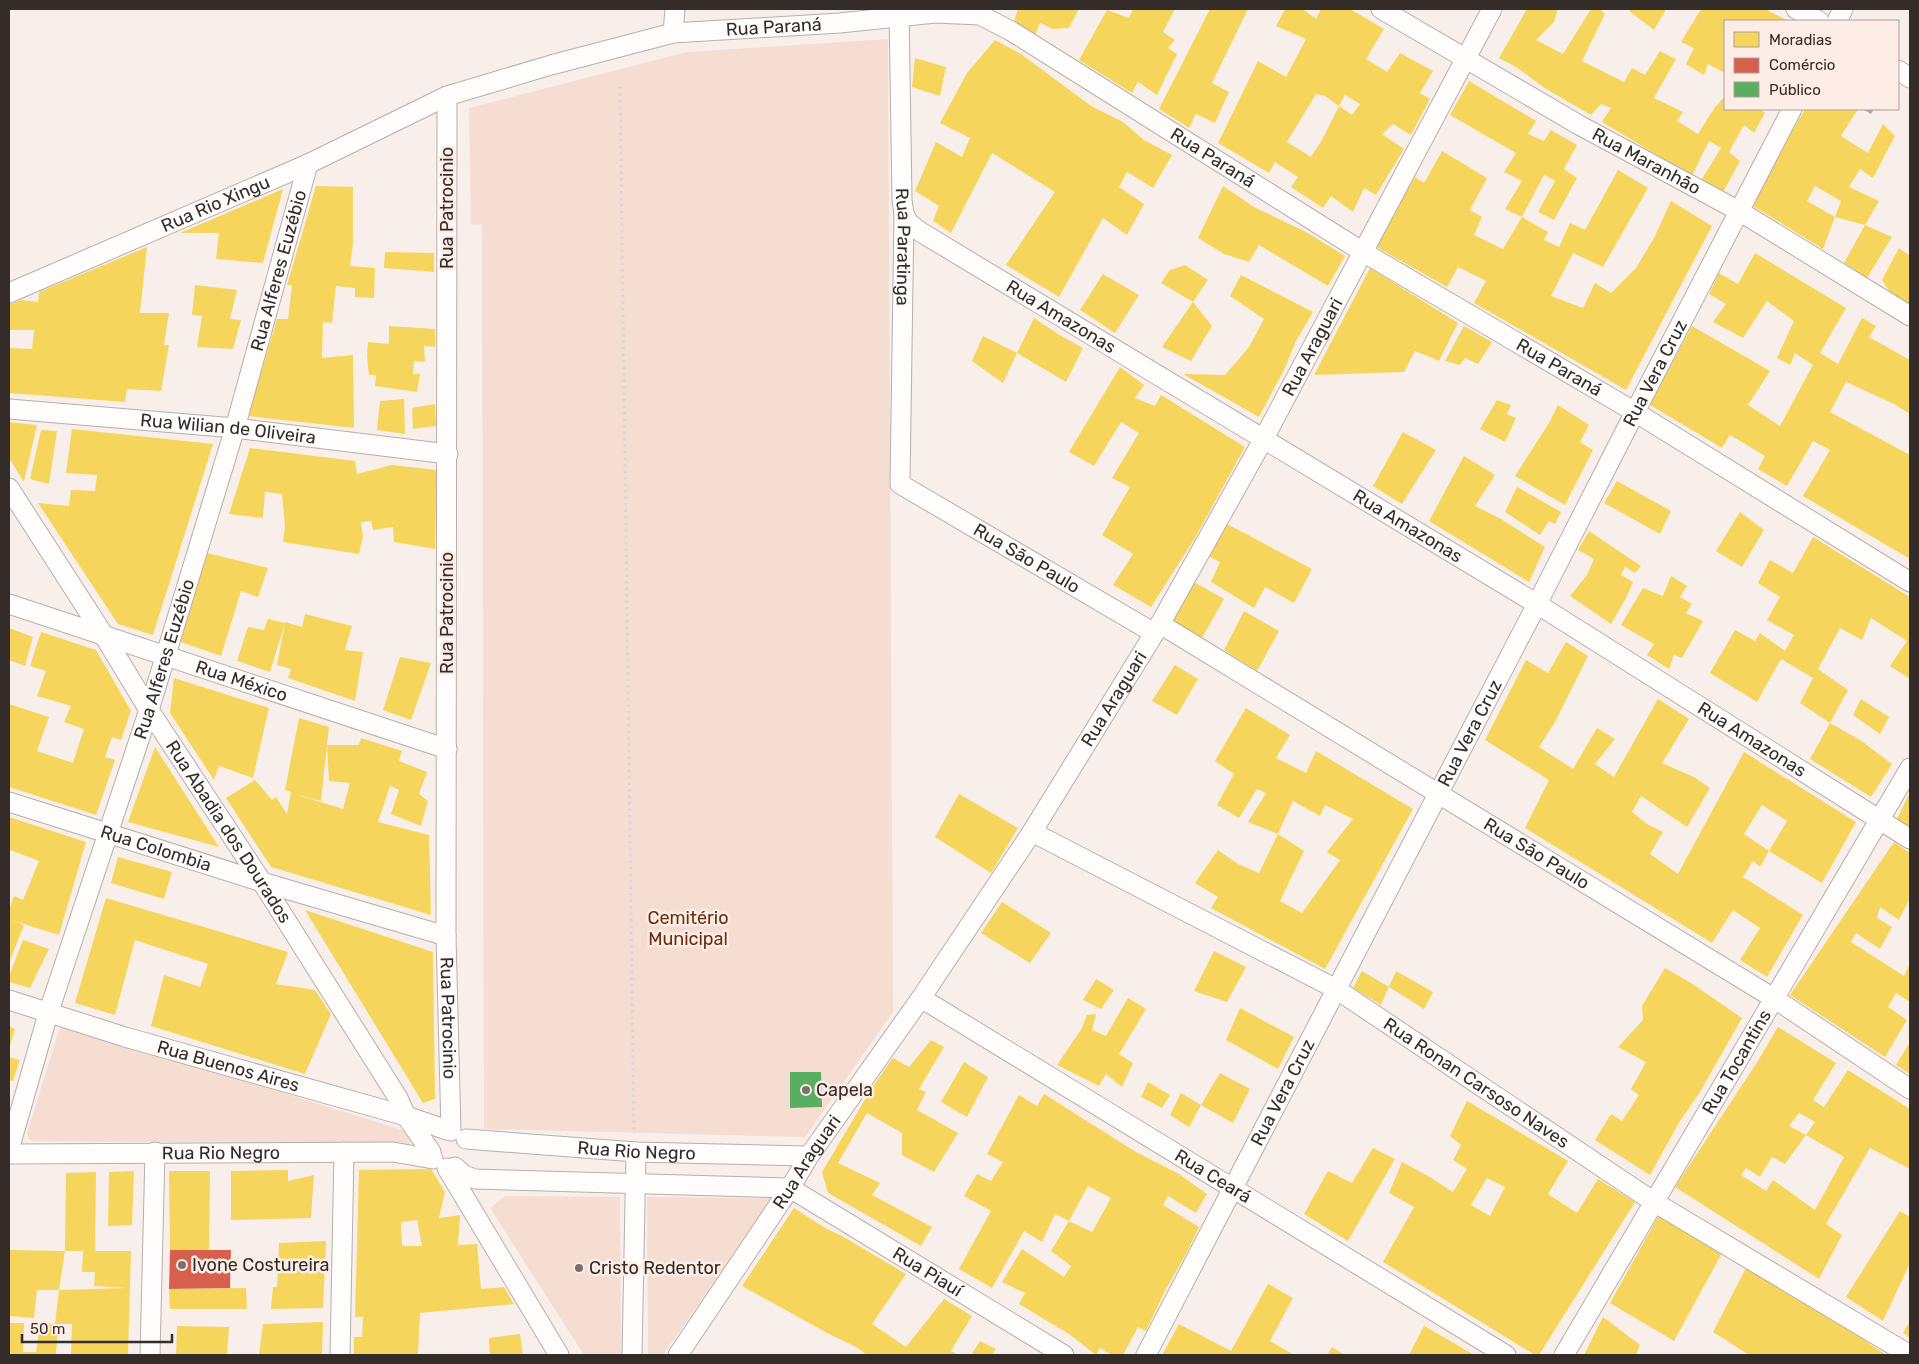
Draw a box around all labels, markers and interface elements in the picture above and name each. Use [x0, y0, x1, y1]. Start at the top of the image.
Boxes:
street label: Rua Paraná [725, 13, 822, 41]
legend [1724, 20, 1899, 110]
text: Moradias [1769, 31, 1832, 49]
text: Comércio [1769, 56, 1835, 74]
text: Público [1769, 81, 1821, 99]
street label: Rua Paraná [1166, 123, 1259, 192]
street label: Rua Maranhão [1588, 123, 1704, 199]
street label: Rua Patrocinio [436, 147, 458, 269]
street label: Rua Rio Xingu [158, 171, 273, 237]
street label: Rua Alferes Euzébio [246, 187, 311, 354]
street label: Rua Paratinga [891, 188, 915, 306]
street label: Rua Amazonas [1002, 275, 1120, 358]
street label: Rua Araguari [1277, 294, 1347, 400]
street label: Rua Vera Cruz [1618, 316, 1692, 430]
street label: Rua Paraná [1512, 334, 1606, 401]
street label: Rua Wilian de Oliveira [139, 409, 317, 449]
street label: Rua Amazonas [1349, 485, 1467, 567]
street label: Rua São Paulo [969, 518, 1084, 598]
street label: Rua Patrocinio [436, 552, 458, 674]
street label: Rua Alferes Euzébio [129, 576, 199, 742]
street label: Rua Araguari [1076, 647, 1152, 751]
street label: Rua México [193, 656, 290, 706]
street label: Rua Vera Cruz [1433, 676, 1507, 790]
street label: Rua Amazonas [1694, 697, 1810, 782]
street label: Rua Abadia dos Dourados [161, 736, 296, 927]
street label: Rua São Paulo [1480, 813, 1593, 894]
street label: Rua Colombia [98, 821, 214, 876]
park label: Cemitério Municipal [647, 907, 729, 950]
street label: Rua Patrocinio [436, 957, 461, 1079]
street label: Rua Tocantins [1697, 1006, 1776, 1118]
street label: Rua Ronan Carsoso Naves [1379, 1013, 1573, 1153]
street label: Rua Vera Cruz [1246, 1035, 1320, 1150]
street label: Rua Buenos Aires [155, 1036, 302, 1096]
place label: Capela [816, 1079, 873, 1101]
marker: Capela [800, 1084, 812, 1096]
street label: Rua Araguari [768, 1111, 846, 1213]
street label: Rua Rio Negro [577, 1137, 696, 1164]
street label: Rua Rio Negro [162, 1142, 280, 1164]
street label: Rua Ceará [1171, 1144, 1255, 1208]
street label: Rua Piauí [889, 1242, 968, 1302]
place label: Ivone Costureira [192, 1254, 329, 1276]
place label: Cristo Redentor [589, 1257, 721, 1279]
marker: Ivone Costureira [176, 1259, 188, 1271]
marker: Cristo Redentor [573, 1262, 585, 1274]
scale bar [22, 1312, 172, 1344]
text: 50 m [30, 1320, 65, 1338]

